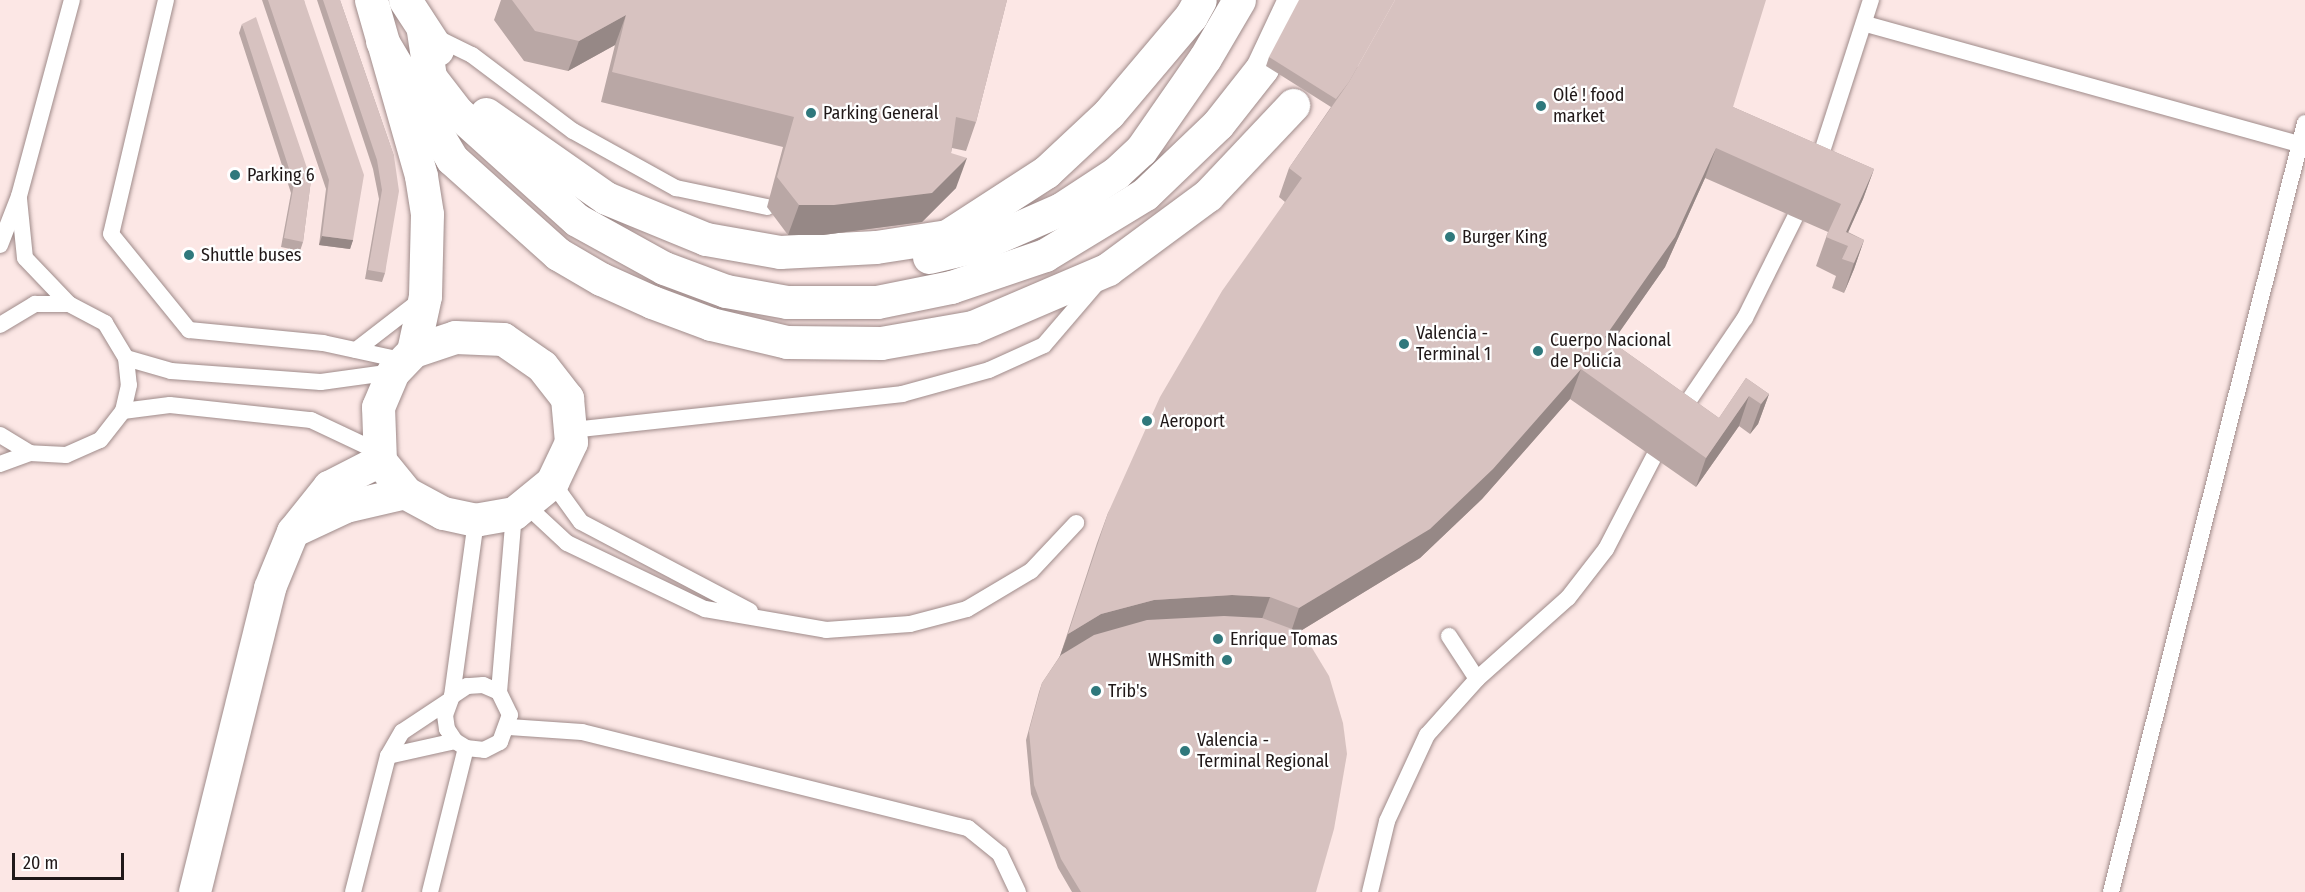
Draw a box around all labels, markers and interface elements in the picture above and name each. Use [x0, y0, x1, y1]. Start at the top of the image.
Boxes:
place label: Olé ! food market [1553, 85, 1624, 128]
marker: Olé ! food market [1534, 99, 1548, 113]
place label: Parking General [823, 102, 938, 124]
marker: Parking General [804, 106, 818, 120]
place label: Parking 6 [247, 164, 315, 186]
marker: Parking 6 [228, 168, 242, 182]
place label: Burger King [1462, 226, 1547, 248]
marker: Burger King [1443, 230, 1457, 244]
place label: Shuttle buses [201, 244, 301, 266]
marker: Shuttle buses [182, 248, 196, 262]
place label: Valencia - Terminal 1 [1416, 323, 1491, 366]
place label: Cuerpo Nacional de Policía [1550, 330, 1671, 372]
marker: Valencia - Terminal 1 [1397, 337, 1411, 351]
marker: Cuerpo Nacional de Policía [1531, 344, 1545, 358]
place label: Aeroport [1160, 410, 1225, 432]
marker: Aeroport [1138, 412, 1156, 430]
place label: Enrique Tomas [1230, 628, 1338, 650]
marker: Enrique Tomas [1211, 632, 1225, 646]
place label: WHSmith [1148, 649, 1215, 671]
marker: WHSmith [1220, 653, 1234, 667]
place label: Trib's [1108, 680, 1147, 702]
marker: Trib's [1089, 684, 1103, 698]
place label: Valencia - Terminal Regional [1197, 730, 1329, 772]
marker: Valencia - Terminal Regional [1178, 744, 1192, 758]
scale bar [15, 841, 128, 879]
text: 20 m [23, 852, 58, 874]

